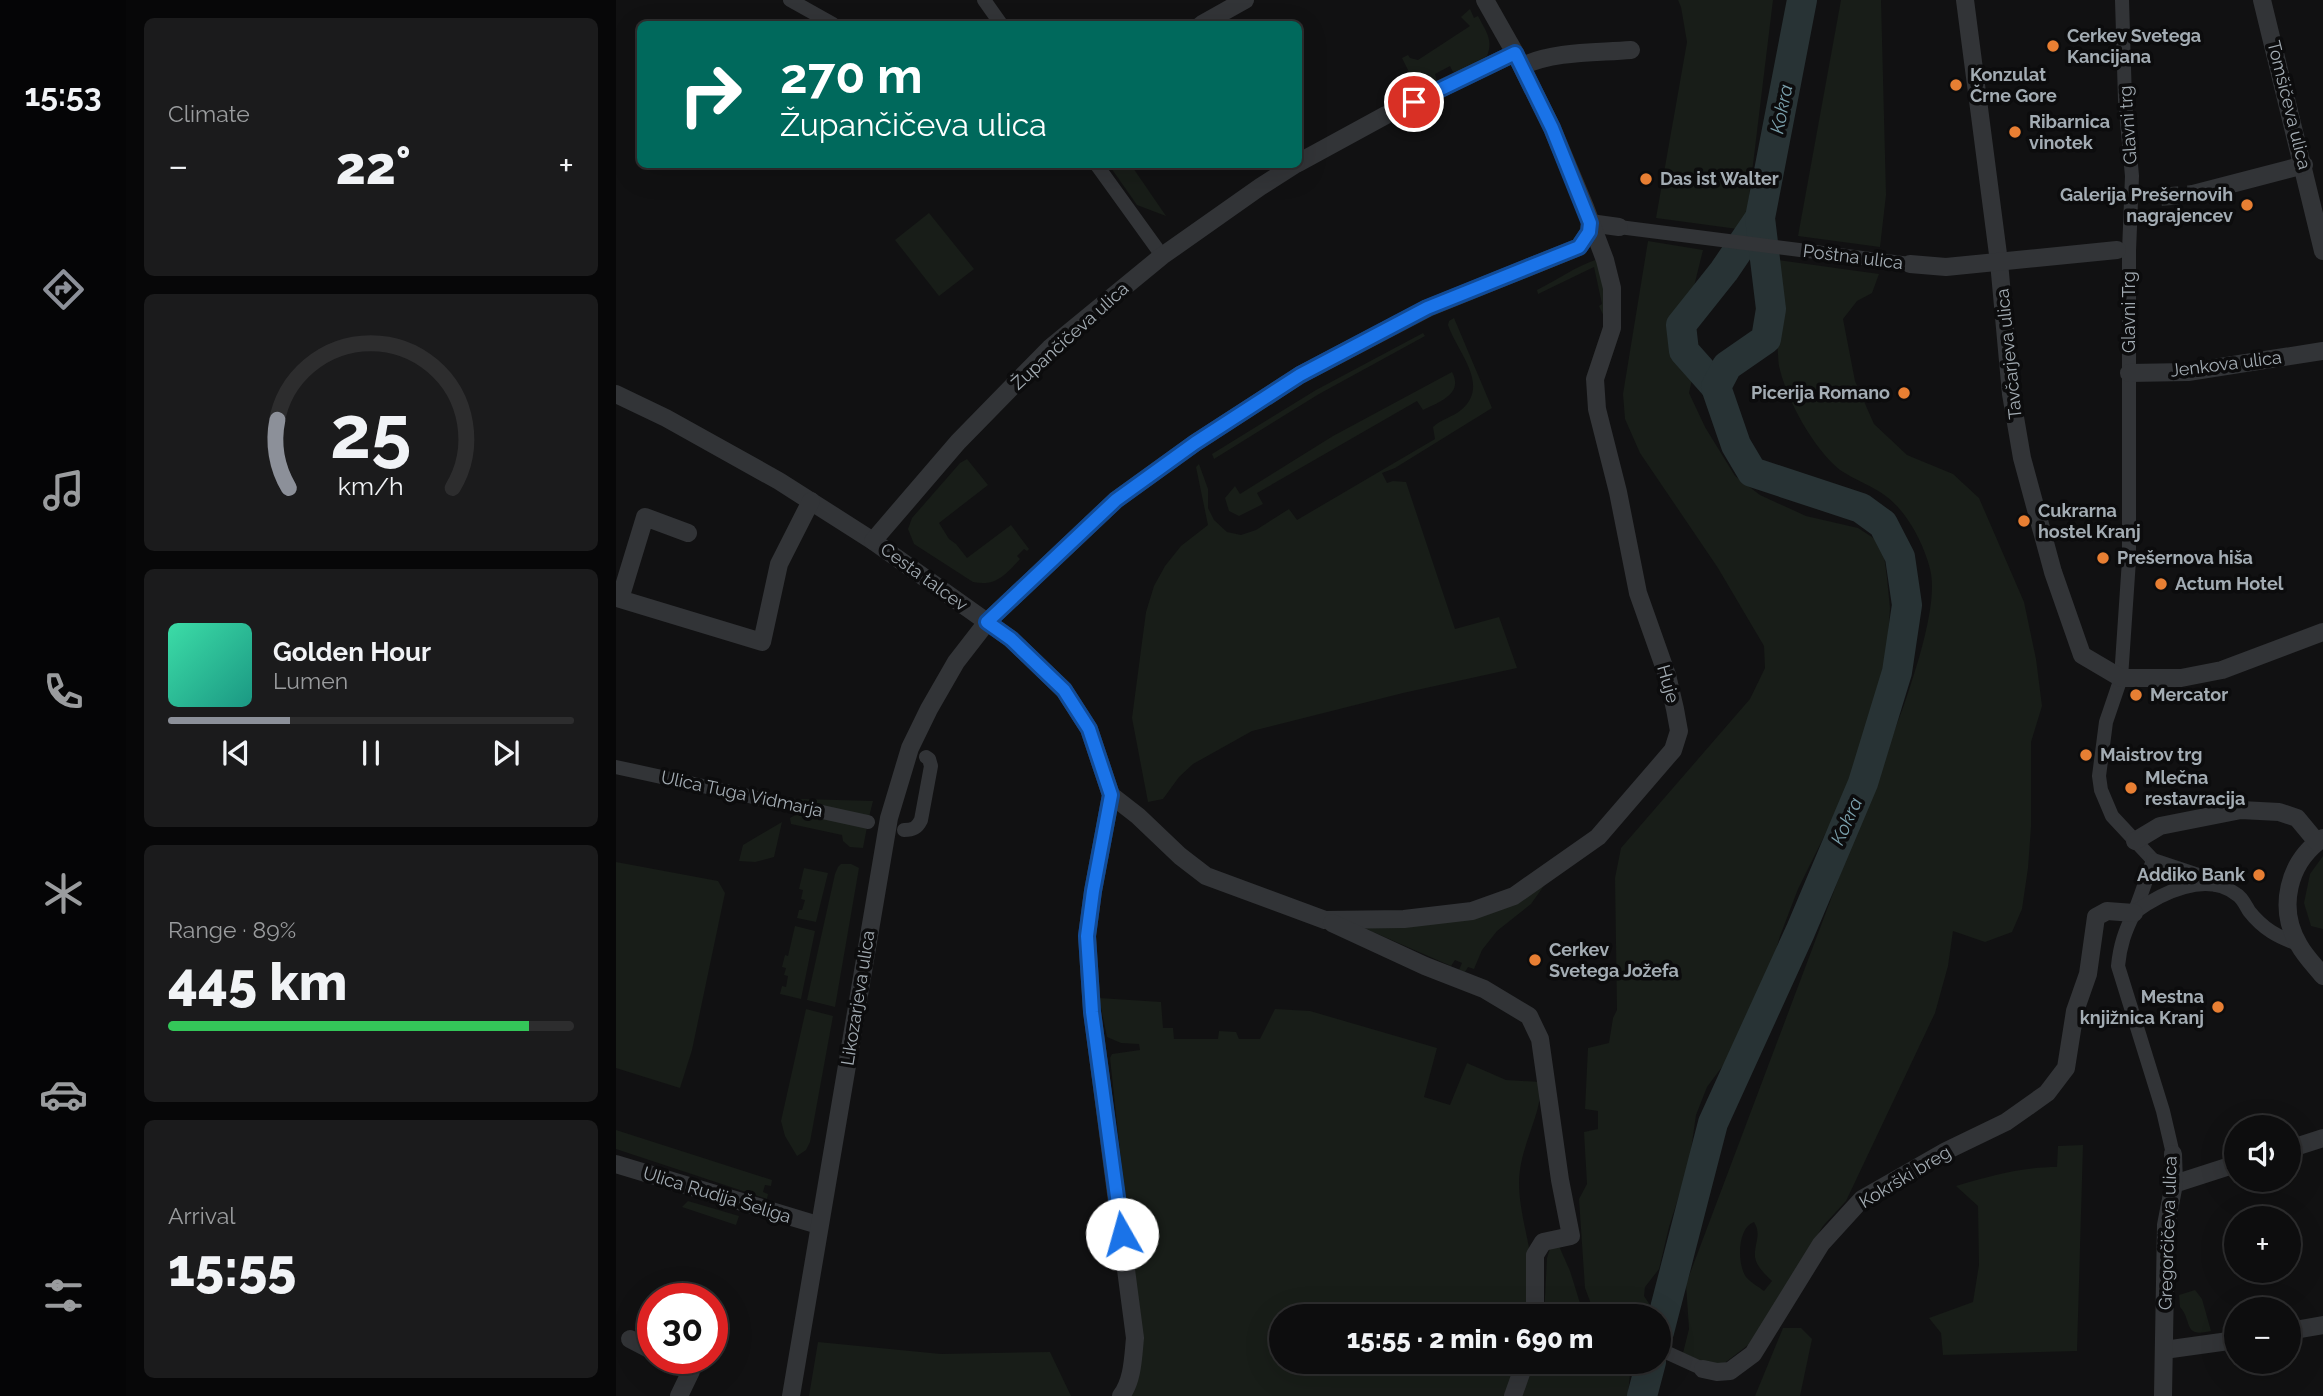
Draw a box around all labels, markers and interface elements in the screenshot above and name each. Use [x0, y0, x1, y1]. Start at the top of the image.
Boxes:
place label: Cerkev Svetega Kancijana [2067, 25, 2201, 67]
marker: Cerkev Svetega Kancijana [2045, 38, 2061, 54]
street label: Tomšičeva ulica [2263, 38, 2316, 171]
text: 270 m [780, 47, 923, 104]
icon: right [665, 49, 756, 140]
place label: Konzulat Črne Gore [1970, 64, 2057, 106]
pin [1384, 72, 1444, 132]
text: 15:53 [24, 76, 102, 113]
marker: Konzulat Črne Gore [1948, 77, 1964, 93]
water label: Kokra [1765, 82, 1797, 136]
icon: arrive [1395, 83, 1433, 121]
street label: Glavni trg [2114, 85, 2141, 165]
text: Climate [168, 100, 250, 127]
text: Župančičeva ulica [780, 106, 1047, 143]
place label: Ribarnica vinotek [2029, 111, 2110, 153]
marker: Ribarnica vinotek [2007, 124, 2023, 140]
text: 22° [336, 135, 411, 196]
text: − [168, 143, 188, 188]
text: + [558, 143, 574, 188]
place label: Das ist Walter [1660, 168, 1779, 189]
marker: Das ist Walter [1638, 171, 1654, 187]
place label: Galerija Prešernovih nagrajencev [2060, 184, 2233, 226]
marker: Galerija Prešernovih nagrajencev [2239, 197, 2255, 213]
street label: Poštna ulica [1802, 240, 1904, 273]
icon: directions [39, 265, 88, 314]
street label: Glavni Trg [2118, 271, 2139, 353]
street label: Župančičeva ulica [1006, 277, 1132, 394]
street label: Tavčarjeva ulica [1991, 288, 2026, 420]
street label: Jenkova ulica [2169, 346, 2283, 381]
place label: Picerija Romano [1751, 382, 1890, 403]
marker: Picerija Romano [1896, 385, 1912, 401]
text: 25 [330, 391, 412, 476]
icon: music [39, 466, 88, 515]
text: km/h [338, 471, 404, 501]
place label: Cukrarna hostel Kranj [2038, 500, 2141, 542]
marker: Cukrarna hostel Kranj [2016, 513, 2032, 529]
street label: Cesta talcev [877, 538, 972, 615]
place label: Prešernova hiša [2117, 547, 2253, 568]
marker: Prešernova hiša [2095, 550, 2111, 566]
place label: Actum Hotel [2175, 573, 2284, 594]
marker: Actum Hotel [2153, 576, 2169, 592]
text: Golden Hour [273, 637, 431, 667]
street label: Huje [1653, 662, 1684, 706]
icon: phone [39, 667, 88, 716]
text: Lumen [273, 667, 348, 694]
place label: Mercator [2150, 684, 2228, 705]
marker: Mercator [2128, 687, 2144, 703]
icon: previous [217, 734, 255, 772]
icon: pause [352, 734, 390, 772]
icon: next [487, 734, 525, 772]
place label: Maistrov trg [2100, 744, 2203, 765]
marker: Maistrov trg [2078, 747, 2094, 763]
street label: Ulica Tuga Vidmarja [659, 766, 825, 821]
place label: Mlečna restavracija [2145, 767, 2245, 809]
marker: Mlečna restavracija [2123, 780, 2139, 796]
water label: Kokra [1826, 794, 1866, 848]
place label: Addiko Bank [2137, 864, 2246, 885]
marker: Addiko Bank [2251, 867, 2267, 883]
icon: climate [39, 869, 88, 918]
text: Range · 89% [168, 916, 296, 943]
street label: Likozarjeva ulica [836, 929, 879, 1067]
place label: Cerkev Svetega Jožefa [1549, 939, 1679, 981]
text: 445 km [168, 951, 347, 1012]
marker: Cerkev Svetega Jožefa [1527, 952, 1543, 968]
place label: Mestna knjižnica Kranj [2080, 986, 2204, 1028]
marker: Mestna knjižnica Kranj [2210, 999, 2226, 1015]
icon: car [39, 1070, 88, 1119]
map controls [2224, 1115, 2301, 1374]
button: sound [2224, 1115, 2301, 1192]
street label: Kokrški breg [1855, 1141, 1954, 1212]
street label: Gregorčičeva ulica [2154, 1156, 2181, 1310]
street label: Ulica Rudija Šeliga [641, 1161, 794, 1227]
position arrow [1085, 1197, 1159, 1271]
text: Arrival [168, 1202, 235, 1229]
button: + [2224, 1206, 2301, 1283]
text: 15:55 [168, 1237, 296, 1298]
icon: filters [39, 1271, 88, 1320]
speed limit sign: 30 [637, 1283, 728, 1374]
button: − [2224, 1297, 2301, 1374]
text: 15:55 · 2 min · 690 m [1347, 1324, 1593, 1354]

